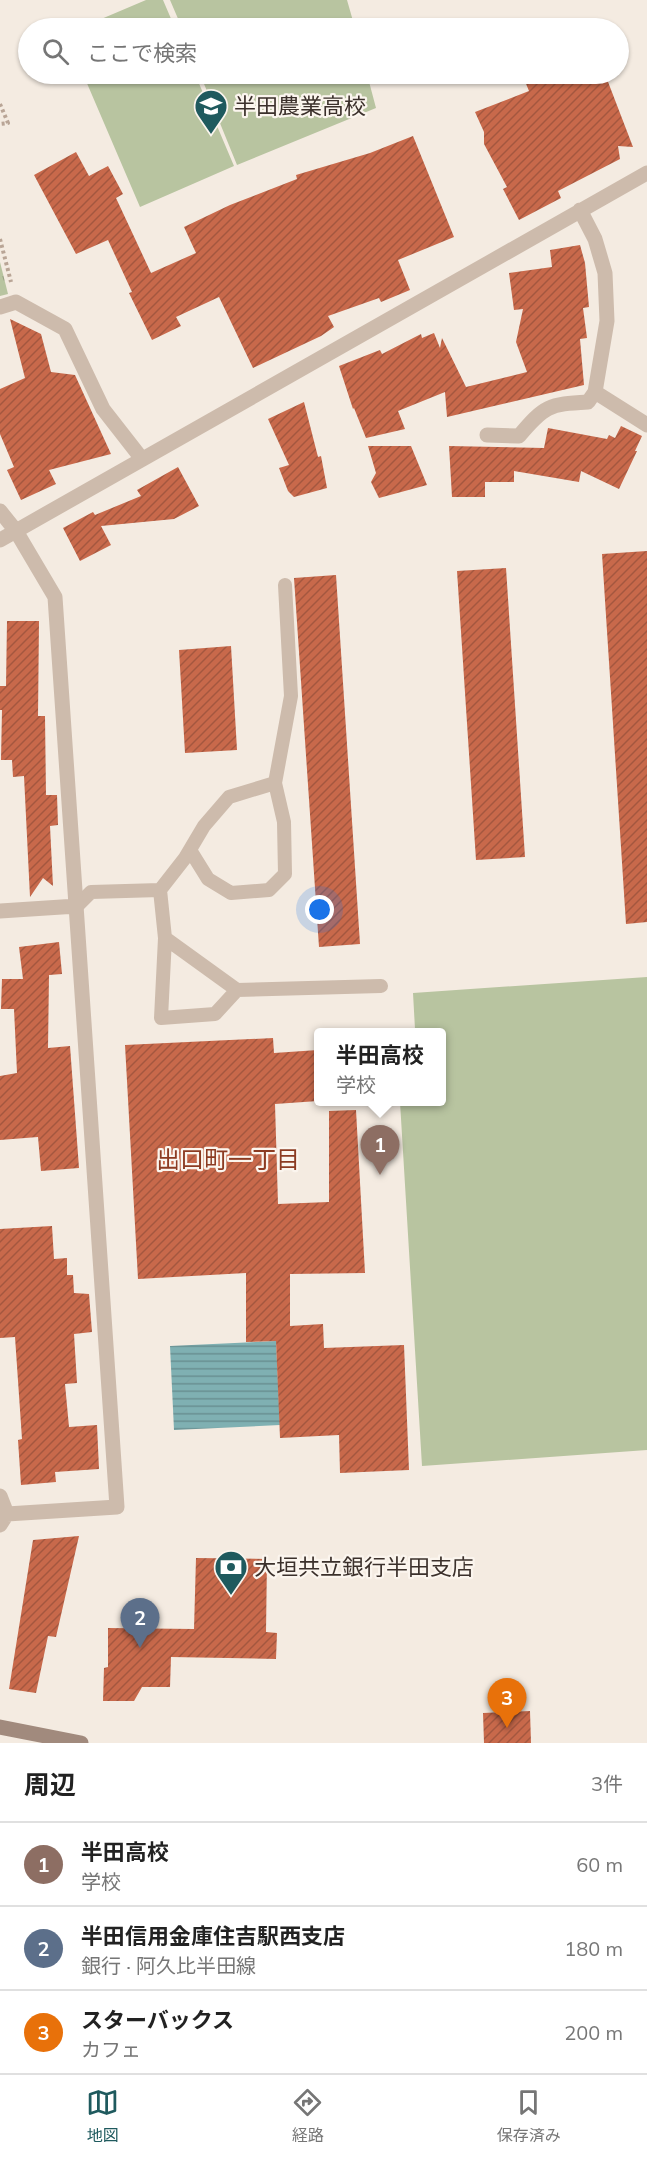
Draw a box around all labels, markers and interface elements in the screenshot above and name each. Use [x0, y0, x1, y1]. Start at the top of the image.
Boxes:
search box [18, 18, 629, 84]
icon: search [39, 35, 72, 68]
text: ここで検索 [87, 39, 197, 67]
school or university icon: 半田農業高校 [193, 88, 229, 135]
place label: 半田農業高校 [234, 92, 366, 120]
your location [305, 895, 334, 924]
popup [314, 1028, 446, 1106]
text: 半田高校 [336, 1041, 424, 1069]
text: 学校 [336, 1072, 376, 1097]
pin: 1 [360, 1126, 400, 1175]
district label: 出口町一丁目 [156, 1144, 300, 1174]
bank icon: 大垣共立銀行半田支店 [213, 1549, 249, 1596]
place label: 大垣共立銀行半田支店 [254, 1553, 474, 1581]
pin: 2 [120, 1598, 160, 1648]
pin: 3 [488, 1678, 526, 1728]
text: 周辺 [24, 1768, 76, 1801]
text: 3件 [591, 1771, 623, 1796]
text: 半田高校 [81, 1838, 169, 1866]
text: 1 [38, 1852, 50, 1877]
text: 60 m [576, 1852, 623, 1877]
text: 学校 [81, 1869, 121, 1894]
text: 半田信用金庫住吉駅西支店 [81, 1922, 345, 1950]
text: 2 [38, 1936, 50, 1961]
text: 180 m [564, 1936, 623, 1961]
text: 銀行 · 阿久比半田線 [81, 1953, 256, 1978]
text: スターバックス [81, 2006, 234, 2034]
text: 3 [38, 2020, 50, 2045]
text: 200 m [564, 2020, 623, 2045]
text: カフェ [81, 2037, 141, 2062]
tab: 地図 [86, 2086, 119, 2146]
tab: 経路 [291, 2086, 324, 2146]
tab: 保存済み [497, 2086, 561, 2146]

